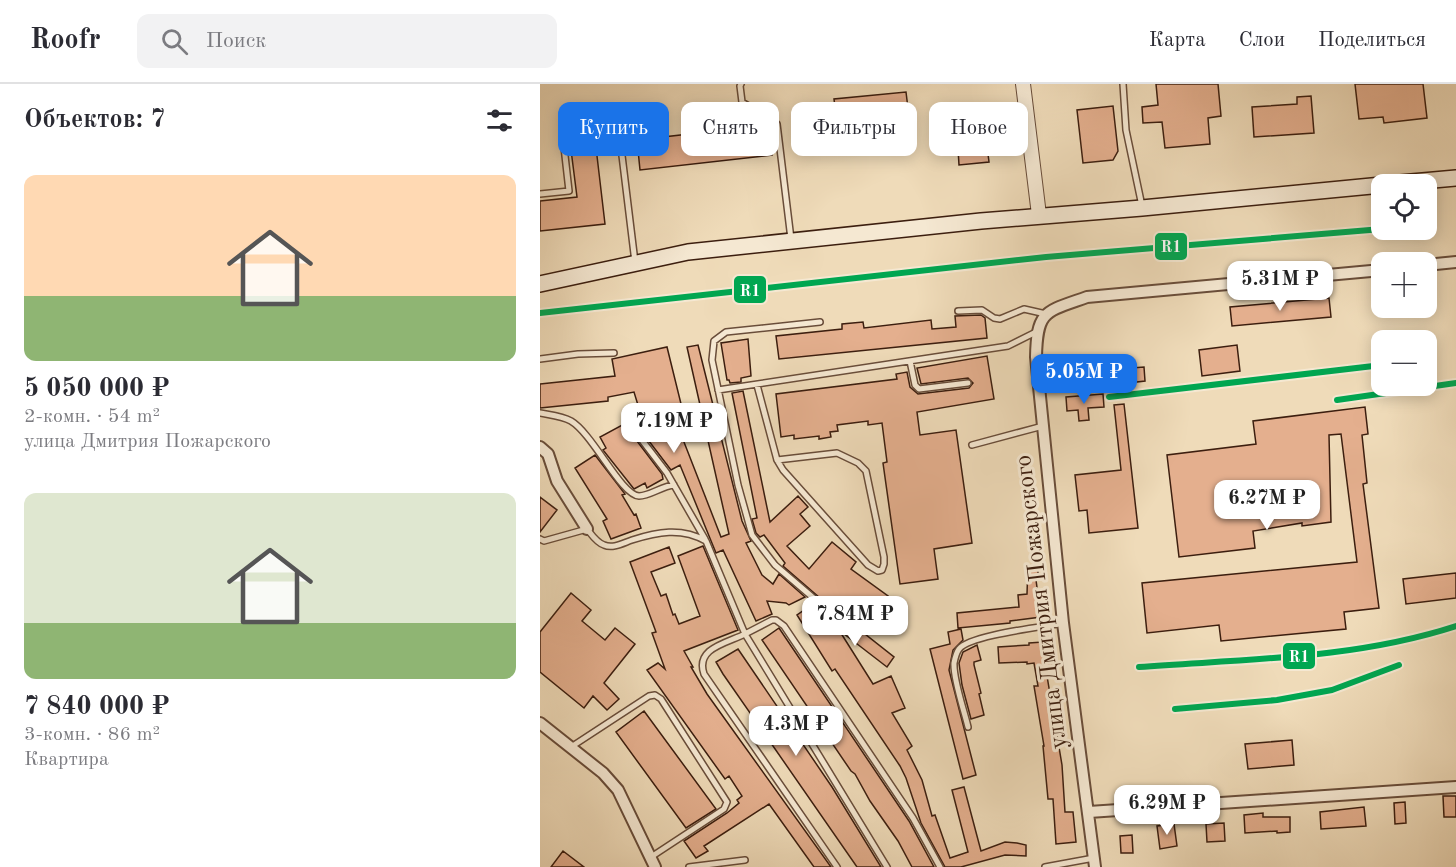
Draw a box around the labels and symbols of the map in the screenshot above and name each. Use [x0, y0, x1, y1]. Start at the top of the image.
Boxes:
line badge: R1 [1154, 232, 1188, 261]
text: R1 [1161, 240, 1181, 256]
pin: 5.31M ₽ [1225, 261, 1335, 312]
line badge: R1 [733, 275, 767, 304]
text: R1 [740, 284, 760, 300]
pin: 5.05M ₽ [1029, 354, 1139, 405]
pin: 7.19M ₽ [619, 403, 729, 454]
street label: улица Дмитрия Пожарского [1012, 453, 1072, 751]
pin: 6.27M ₽ [1212, 480, 1322, 531]
pin: 7.84M ₽ [800, 596, 910, 647]
line badge: R1 [1282, 642, 1316, 670]
text: R1 [1289, 650, 1309, 666]
pin: 4.3M ₽ [747, 706, 845, 757]
pin: 6.29M ₽ [1112, 785, 1222, 836]

